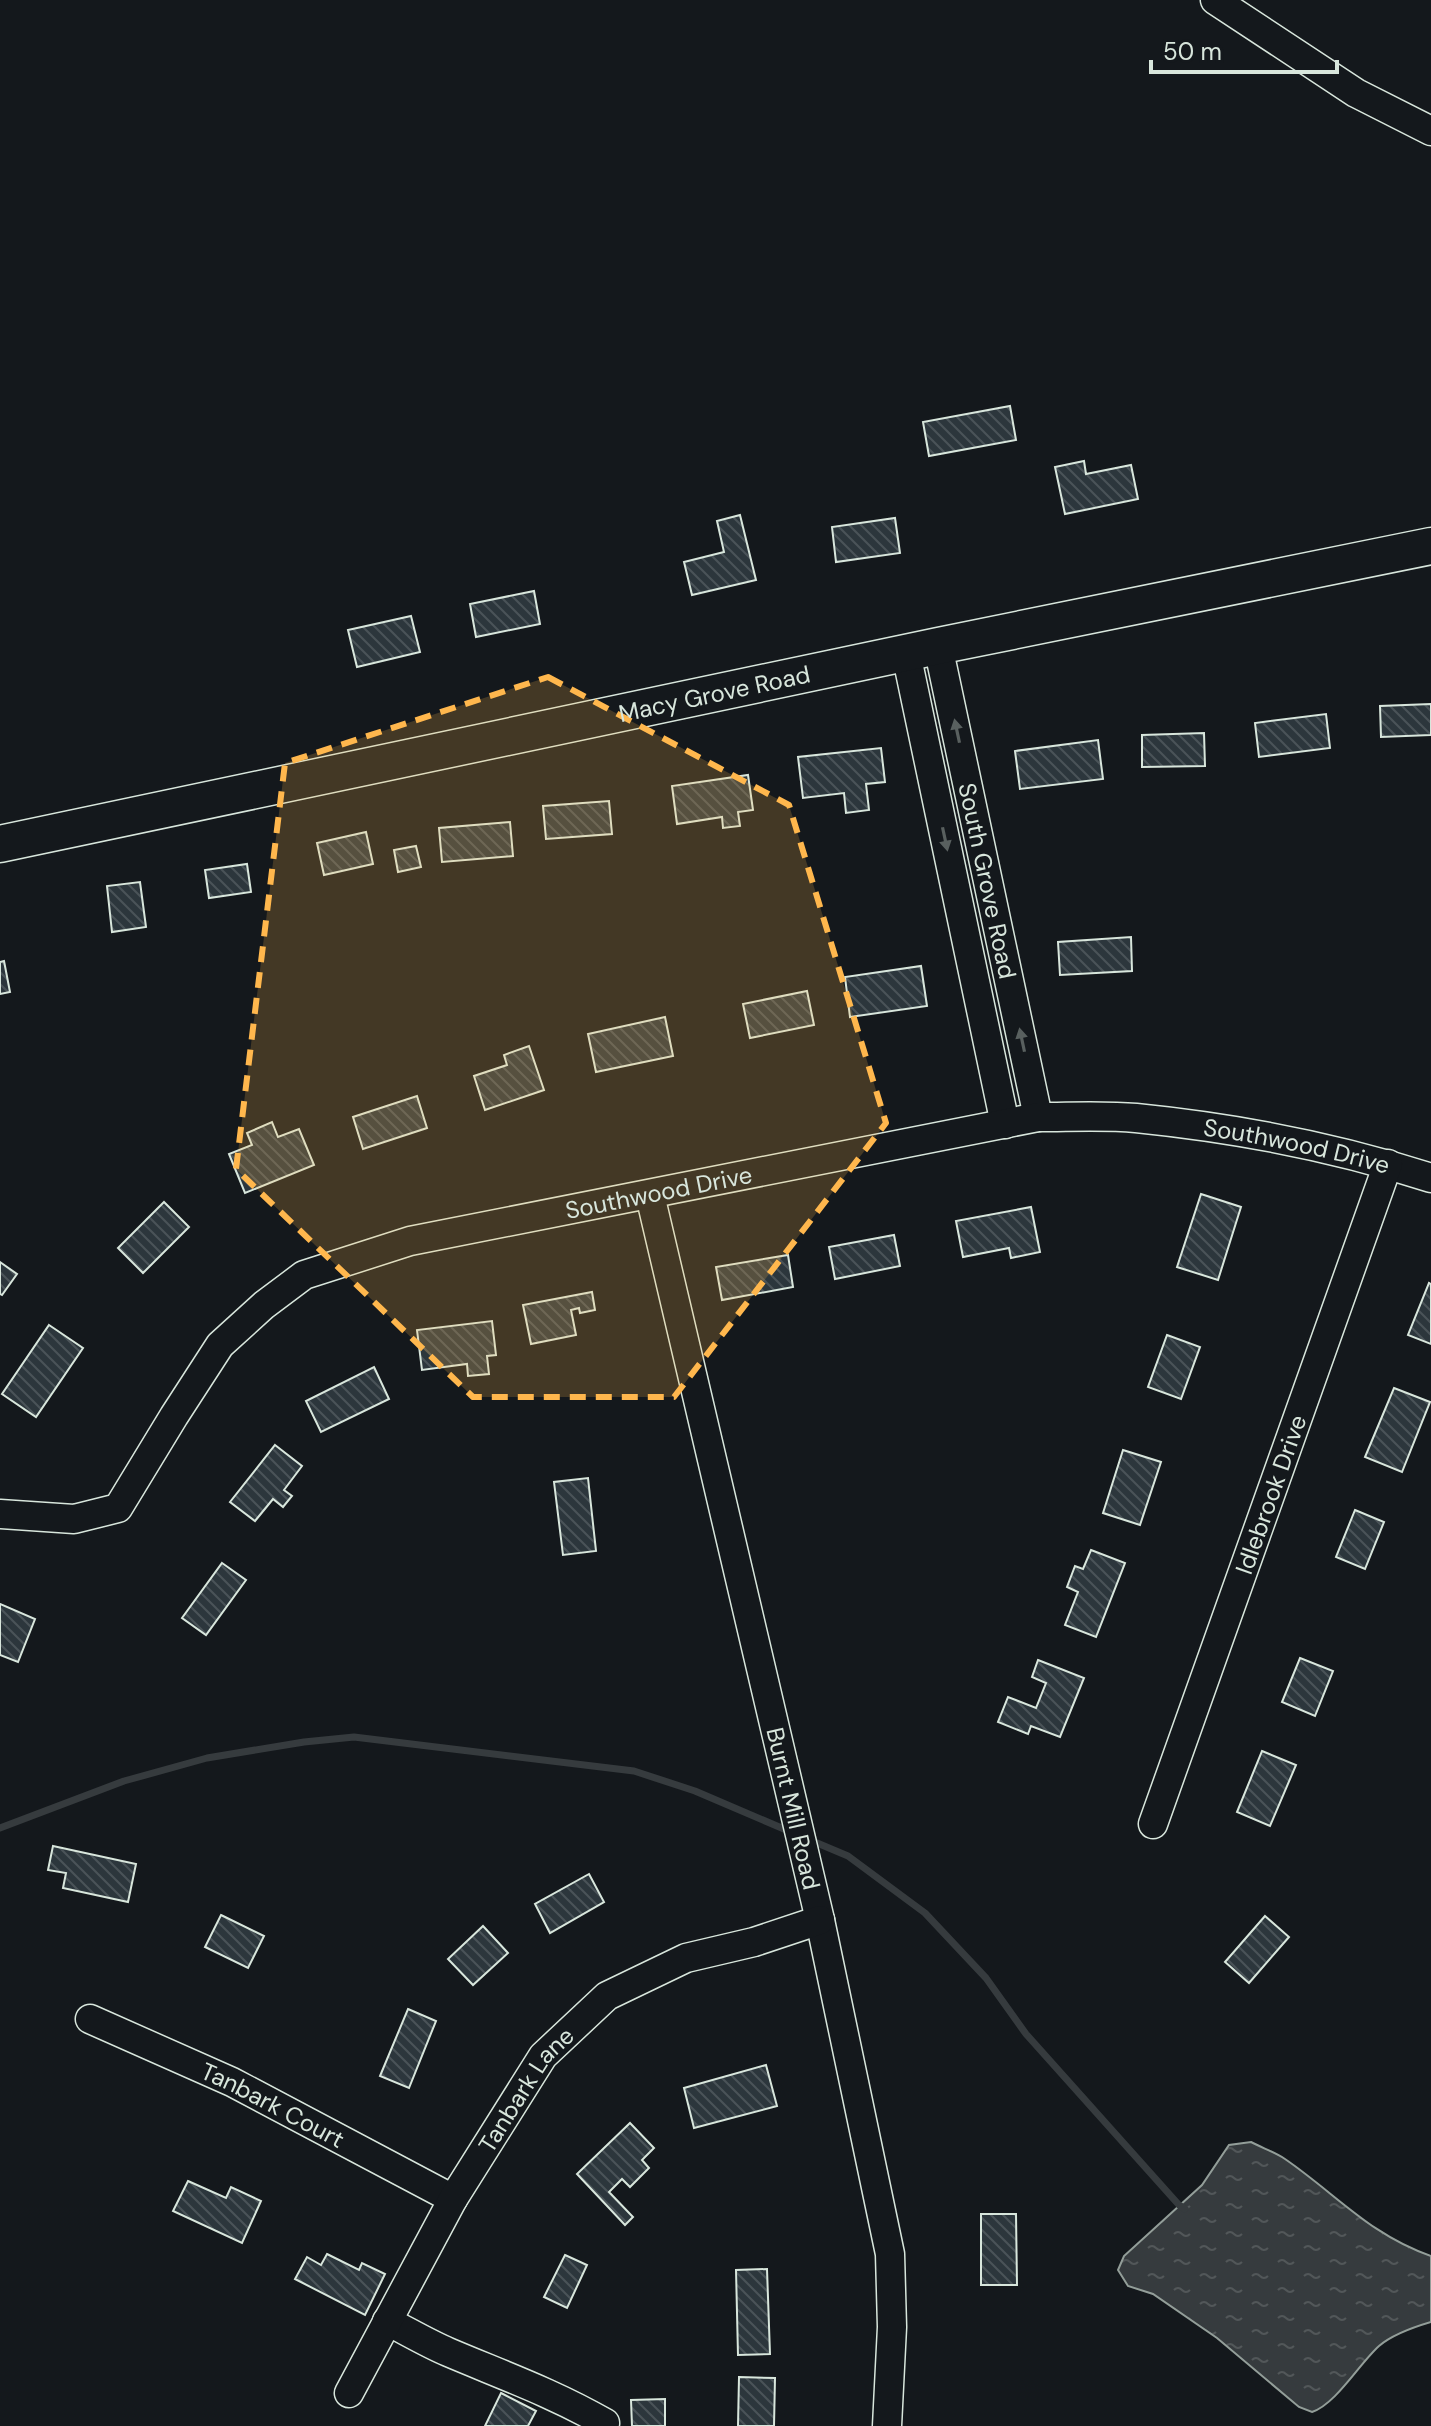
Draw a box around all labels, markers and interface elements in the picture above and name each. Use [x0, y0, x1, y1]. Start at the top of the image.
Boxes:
scale bar [1151, 24, 1337, 74]
text: 50 m [1163, 36, 1222, 67]
street label: Macy Grove Road [616, 658, 813, 729]
one-way arrow [950, 719, 962, 744]
street label: South Grove Road [952, 780, 1024, 982]
one-way arrow [939, 826, 952, 851]
one-way arrow [1015, 1028, 1028, 1053]
street label: Southwood Drive [1202, 1111, 1394, 1180]
street label: Southwood Drive [562, 1158, 755, 1226]
street label: Idlebrook Drive [1228, 1410, 1313, 1578]
street label: Burnt Mill Road [760, 1724, 828, 1893]
street label: Tanbark Lane [471, 2020, 580, 2158]
street label: Tanbark Court [196, 2055, 350, 2154]

